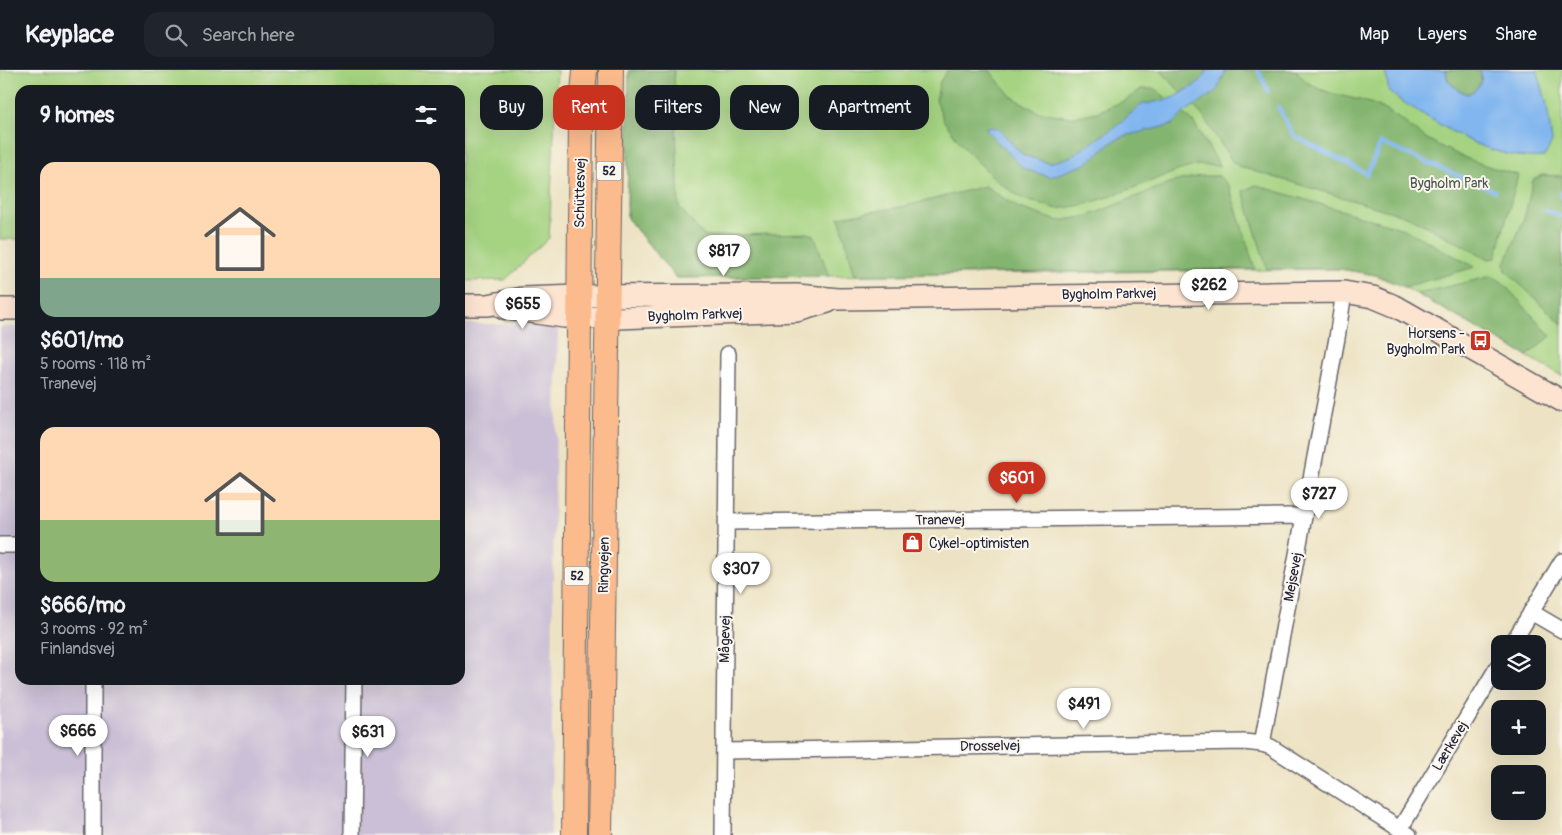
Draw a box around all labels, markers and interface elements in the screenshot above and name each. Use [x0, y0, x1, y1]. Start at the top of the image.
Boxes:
search box [144, 12, 494, 57]
text: Keyplace [25, 20, 114, 49]
icon: search [162, 21, 190, 49]
text: Search here [202, 23, 295, 47]
text: Map [1360, 23, 1389, 46]
text: Layers [1417, 23, 1467, 46]
text: Share [1495, 23, 1537, 46]
chip: Buy [480, 85, 543, 130]
chip: Rent [553, 85, 625, 130]
chip: Filters [635, 85, 720, 130]
chip: New [730, 85, 799, 130]
chip: Apartment [809, 85, 929, 130]
icon: filters [412, 101, 440, 129]
text: 9 homes [40, 102, 114, 129]
street label: Schüttesvej [571, 158, 589, 228]
road number: 52 [596, 162, 622, 180]
park label: Bygholm Park [1410, 175, 1488, 192]
icon: home [195, 194, 285, 284]
pin: $817 [694, 234, 754, 277]
text: $817 [708, 241, 740, 261]
pin: $262 [1179, 268, 1239, 311]
text: $262 [1191, 275, 1227, 295]
street label: Bygholm Parkvej [1061, 285, 1157, 303]
pin: $655 [493, 288, 553, 330]
text: $655 [505, 294, 541, 314]
street label: Bygholm Parkvej [647, 305, 743, 325]
place label: Horsens - Bygholm Park [1387, 325, 1465, 358]
text: $601/mo [40, 327, 124, 354]
bus stop icon: Horsens - Bygholm Park [1469, 329, 1493, 353]
text: 5 rooms · 118 m² [40, 354, 151, 374]
text: Tranevej [40, 374, 97, 394]
icon: home [195, 459, 285, 549]
pin: $601 [987, 462, 1047, 504]
text: $601 [999, 468, 1035, 488]
pin: $727 [1289, 478, 1349, 520]
text: $727 [1302, 484, 1336, 504]
street label: Tranevej [915, 511, 965, 529]
shop icon: Cykel-optimisten [901, 531, 925, 555]
place label: Cykel-optimisten [929, 535, 1029, 552]
street label: Ringvejen [595, 537, 613, 593]
street label: Mejsevej [1280, 551, 1306, 603]
pin: $307 [711, 552, 771, 595]
text: $307 [723, 559, 760, 579]
road number: 52 [564, 566, 590, 586]
text: $666/mo [40, 592, 126, 619]
street label: Mågevej [716, 615, 734, 663]
text: 3 rooms · 92 m² [40, 619, 148, 639]
map controls [1491, 635, 1546, 820]
button: layers [1491, 635, 1546, 690]
text: Finlandsvej [40, 639, 115, 659]
pin: $491 [1054, 688, 1114, 730]
text: $491 [1068, 694, 1100, 714]
button: + [1491, 700, 1546, 755]
pin: $666 [48, 714, 108, 757]
pin: $631 [338, 716, 398, 758]
street label: Lærkevej [1429, 718, 1471, 774]
text: $666 [60, 721, 96, 741]
text: $631 [351, 722, 385, 742]
street label: Drosselvej [960, 737, 1020, 755]
button: − [1491, 765, 1546, 820]

